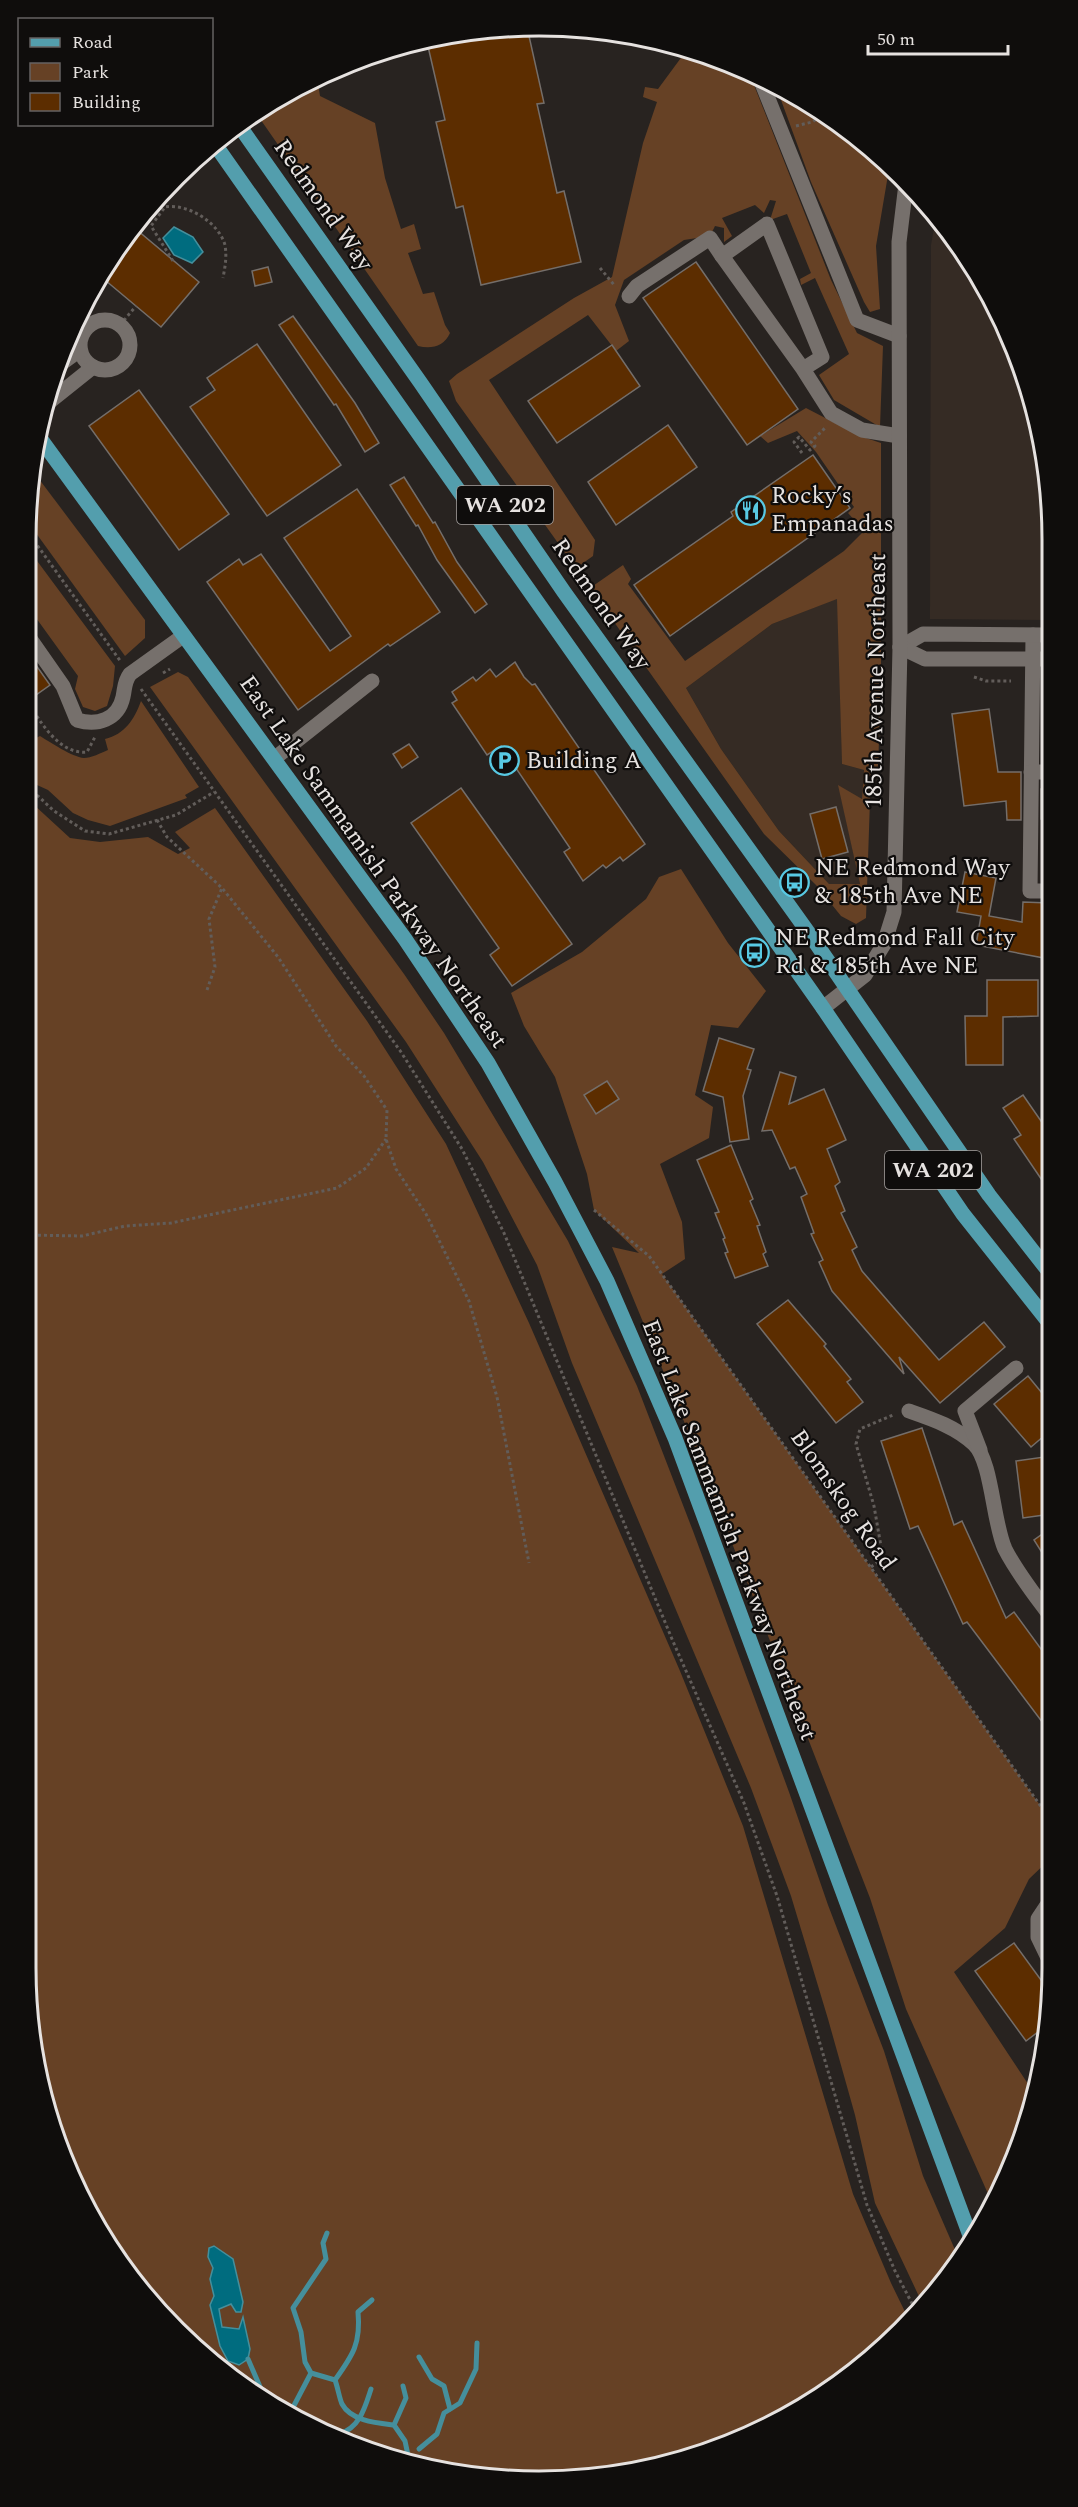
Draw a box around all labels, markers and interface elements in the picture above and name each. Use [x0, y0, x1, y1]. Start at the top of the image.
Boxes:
legend [18, 18, 213, 126]
scale bar [868, 18, 1008, 56]
text: 50 m [877, 26, 915, 53]
text: Road [72, 29, 113, 56]
text: Park [72, 59, 109, 86]
text: Building [72, 89, 141, 116]
street label: Redmond Way [264, 132, 383, 280]
place label: Rocky’s Empanadas [771, 478, 894, 542]
road number: WA 202 [457, 486, 553, 524]
restaurant icon: Rocky’s Empanadas [734, 494, 766, 526]
street label: Redmond Way [542, 531, 661, 679]
street label: 185th Avenue Northeast [856, 553, 896, 809]
street label: East Lake Sammamish Parkway Northeast [230, 668, 516, 1056]
place label: Building A [526, 743, 642, 779]
parking icon: Building A [489, 745, 521, 777]
place label: NE Redmond Way & 185th Ave NE [815, 850, 1011, 914]
bus stop icon: NE Redmond Way & 185th Ave NE [778, 866, 810, 898]
place label: NE Redmond Fall City Rd & 185th Ave NE [775, 920, 1016, 984]
bus stop icon: NE Redmond Fall City Rd & 185th Ave NE [738, 936, 770, 968]
road number: WA 202 [885, 1151, 981, 1189]
street label: East Lake Sammamish Parkway Northeast [632, 1314, 826, 1746]
street label: Blomskog Road [781, 1422, 905, 1578]

